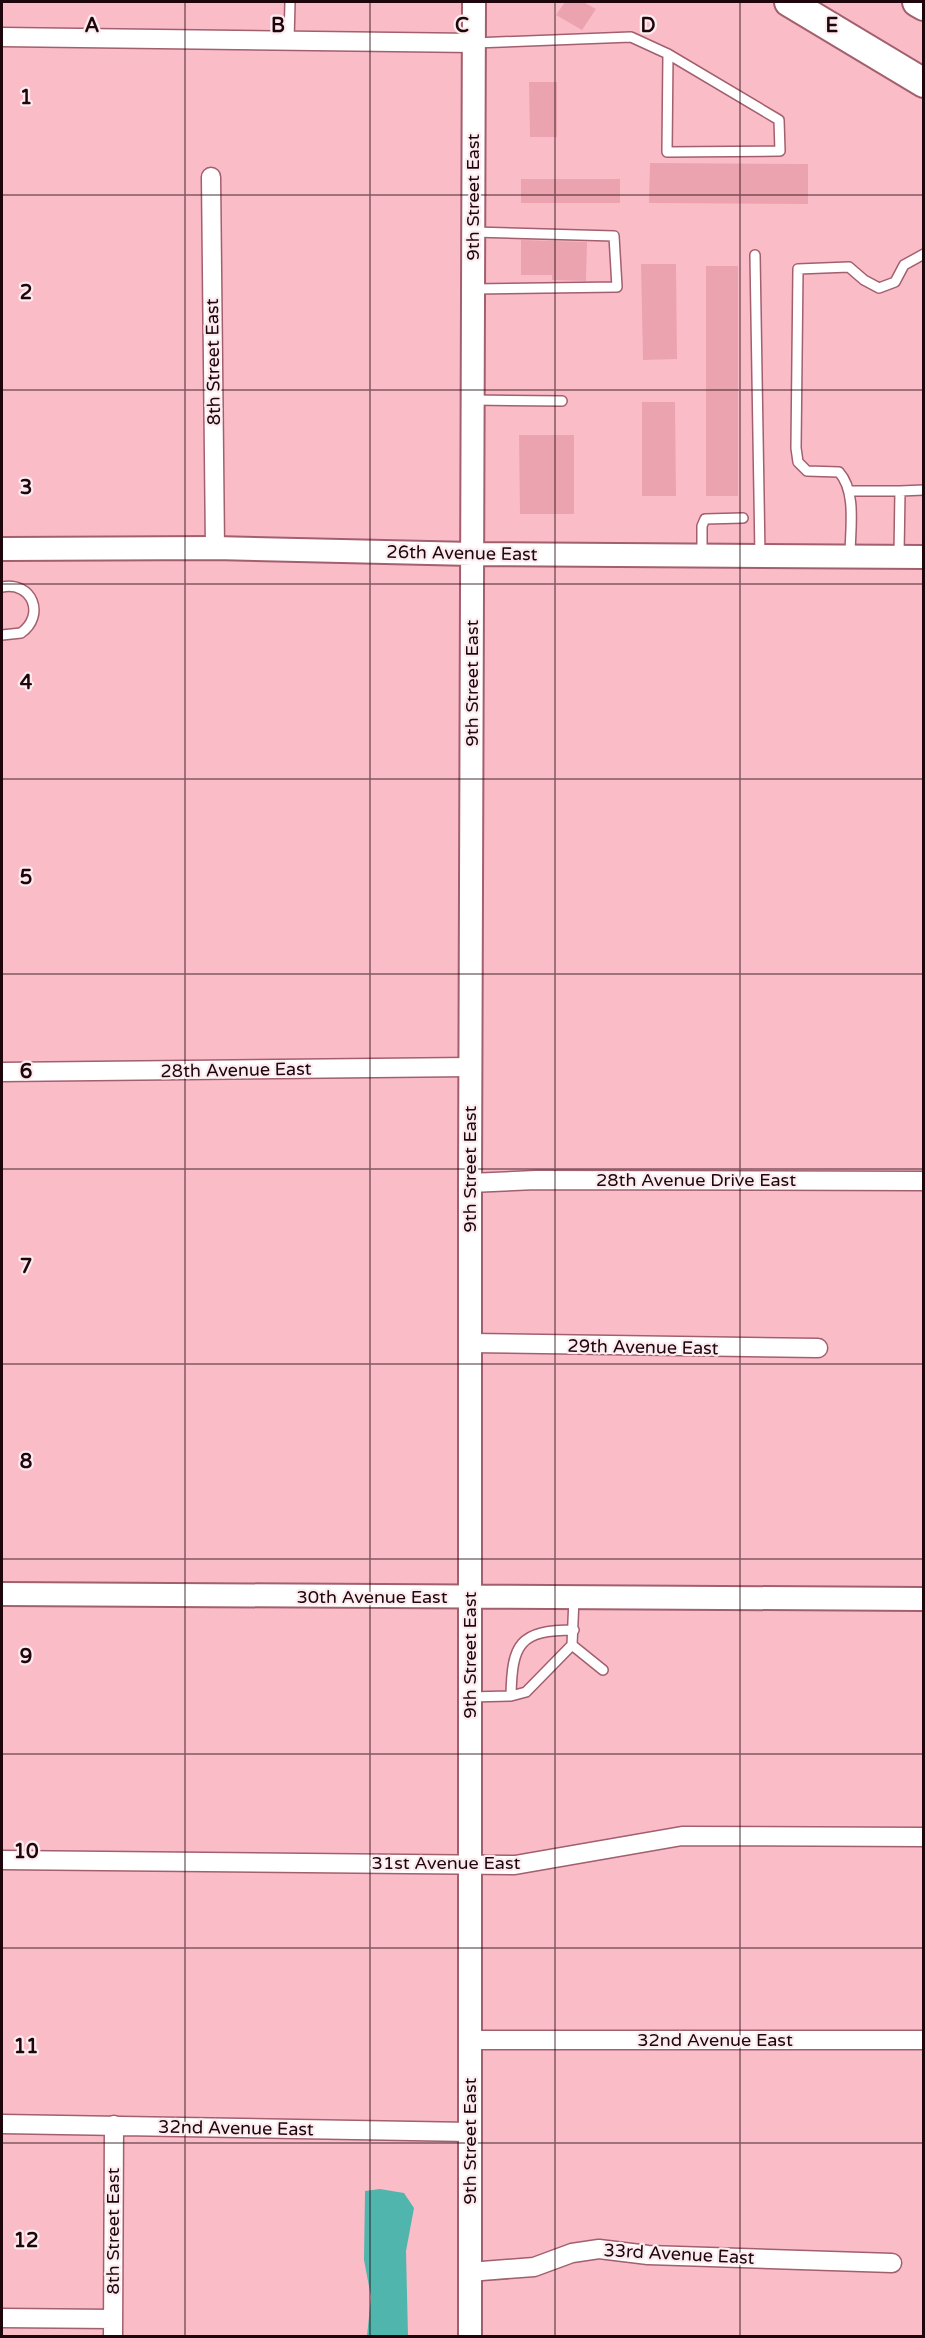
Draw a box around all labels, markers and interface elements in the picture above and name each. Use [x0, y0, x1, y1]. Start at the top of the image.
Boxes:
text: A [85, 14, 100, 38]
text: B [271, 14, 285, 38]
text: C [455, 14, 469, 38]
text: D [640, 14, 656, 38]
text: E [826, 14, 839, 38]
text: 1 [20, 86, 32, 110]
street label: 9th Street East [462, 133, 484, 260]
text: 2 [20, 281, 32, 305]
street label: 8th Street East [201, 298, 225, 426]
text: 3 [20, 476, 32, 500]
street label: 26th Avenue East [386, 541, 538, 565]
street label: 9th Street East [461, 619, 483, 746]
text: 4 [20, 671, 33, 695]
text: 5 [20, 866, 32, 890]
street label: 28th Avenue East [160, 1058, 312, 1082]
text: 6 [20, 1060, 32, 1084]
street label: 9th Street East [459, 1105, 481, 1232]
street label: 28th Avenue Drive East [596, 1169, 796, 1191]
text: 7 [20, 1255, 32, 1279]
street label: 29th Avenue East [567, 1335, 719, 1359]
text: 8 [20, 1450, 32, 1474]
street label: 30th Avenue East [296, 1586, 448, 1608]
street label: 9th Street East [459, 1591, 481, 1718]
text: 9 [20, 1645, 32, 1669]
text: 10 [13, 1840, 39, 1864]
street label: 31st Avenue East [372, 1852, 520, 1874]
street label: 32nd Avenue East [637, 2029, 793, 2051]
text: 11 [13, 2035, 39, 2059]
street label: 9th Street East [459, 2077, 481, 2204]
street label: 32nd Avenue East [158, 2116, 314, 2140]
street label: 8th Street East [102, 2167, 124, 2294]
text: 12 [13, 2229, 39, 2253]
street label: 33rd Avenue East [603, 2239, 755, 2269]

